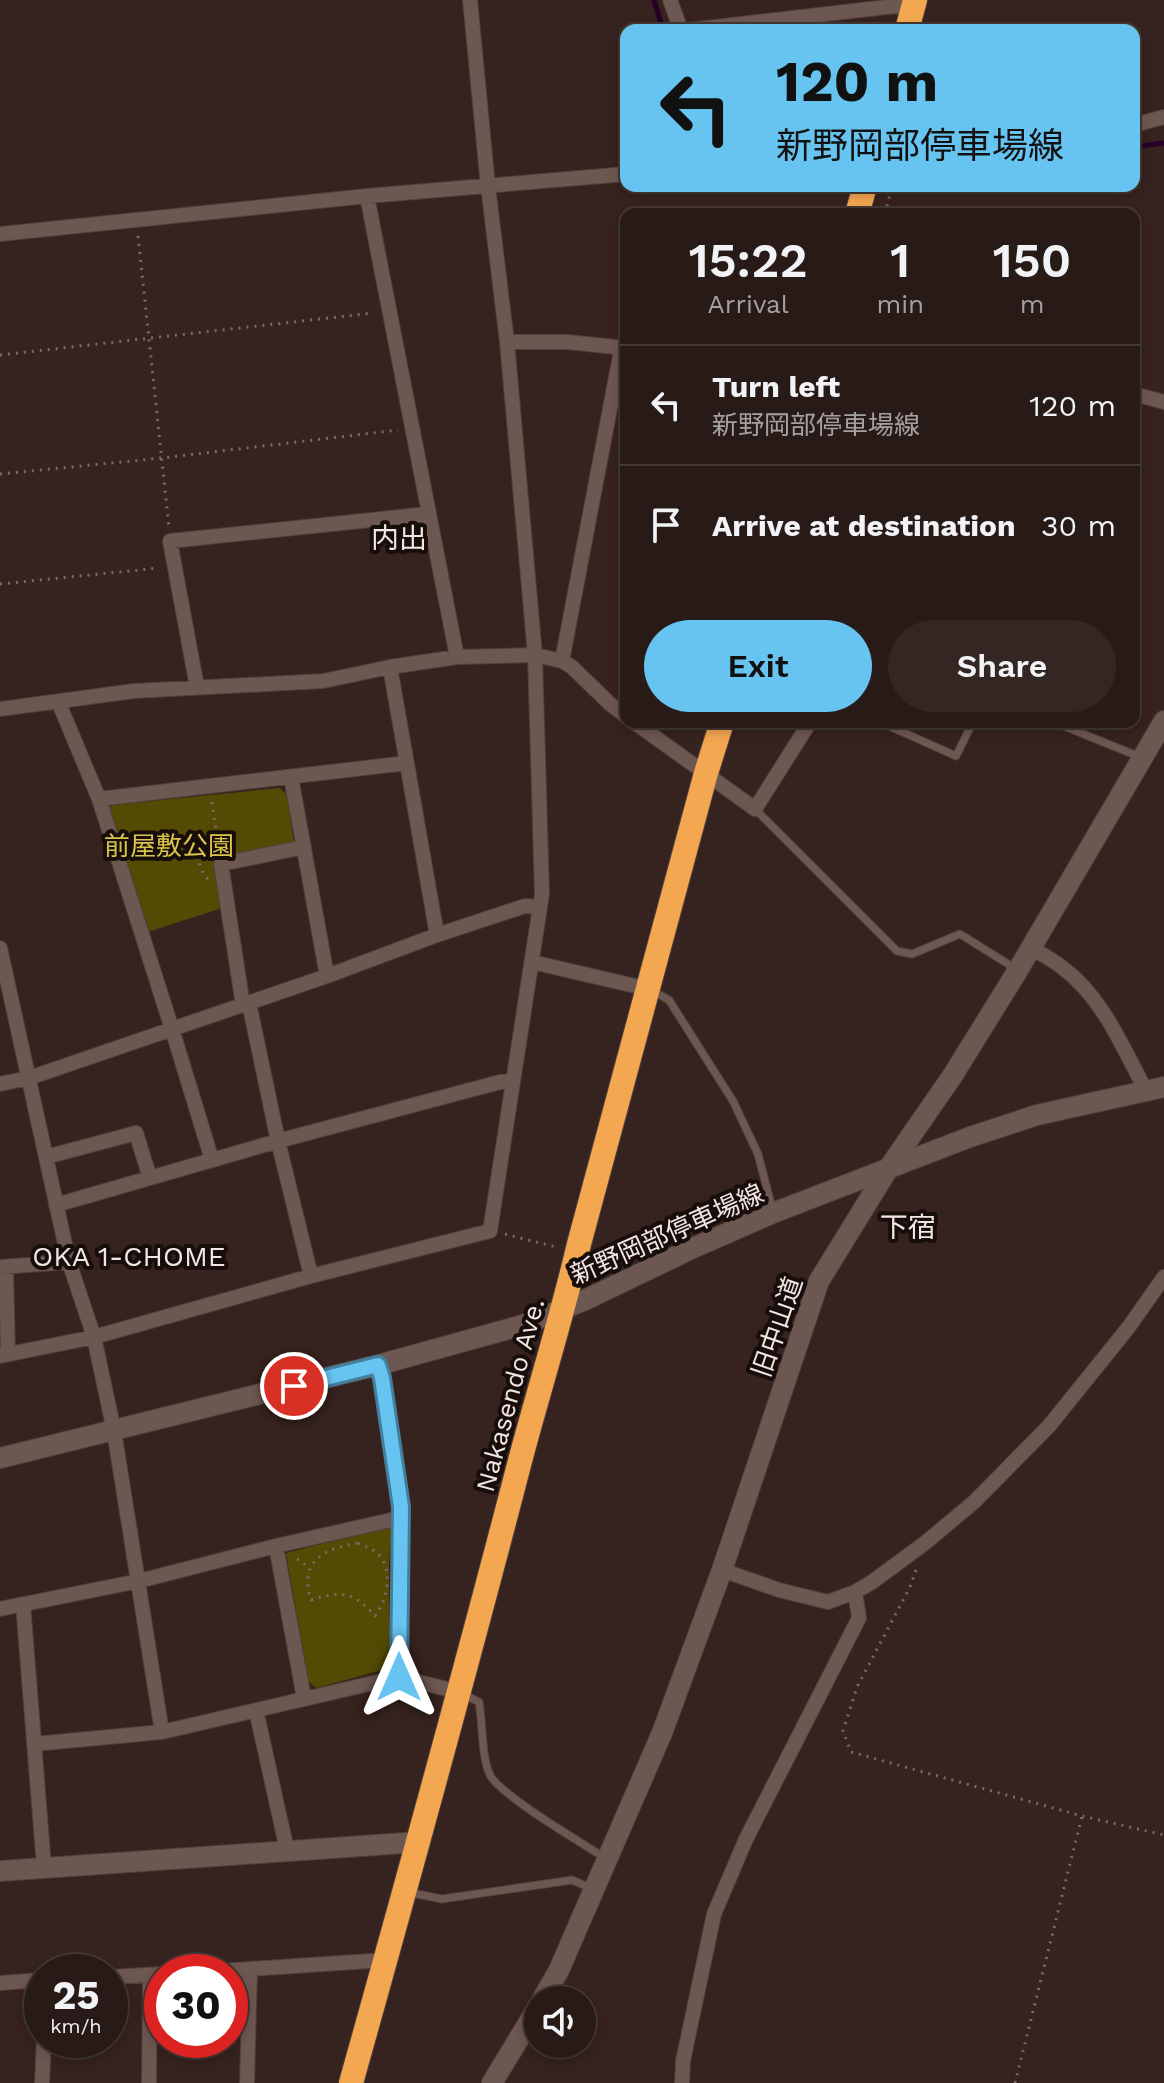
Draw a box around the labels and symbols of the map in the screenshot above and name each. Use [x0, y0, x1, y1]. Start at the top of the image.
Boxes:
district label: 内出 [371, 522, 427, 555]
park label: 前屋敷公園 [104, 831, 234, 861]
street label: 新野岡部停車場線 [566, 1178, 768, 1290]
district label: 下宿 [880, 1211, 936, 1244]
district label: OKA 1-CHOME [32, 1240, 226, 1273]
street label: 旧中山道 [746, 1273, 808, 1381]
street label: Nakasendo Ave. [470, 1295, 550, 1495]
pin [260, 1352, 328, 1420]
position arrow [357, 1635, 441, 1719]
speed limit sign: 30 [144, 1954, 248, 2058]

